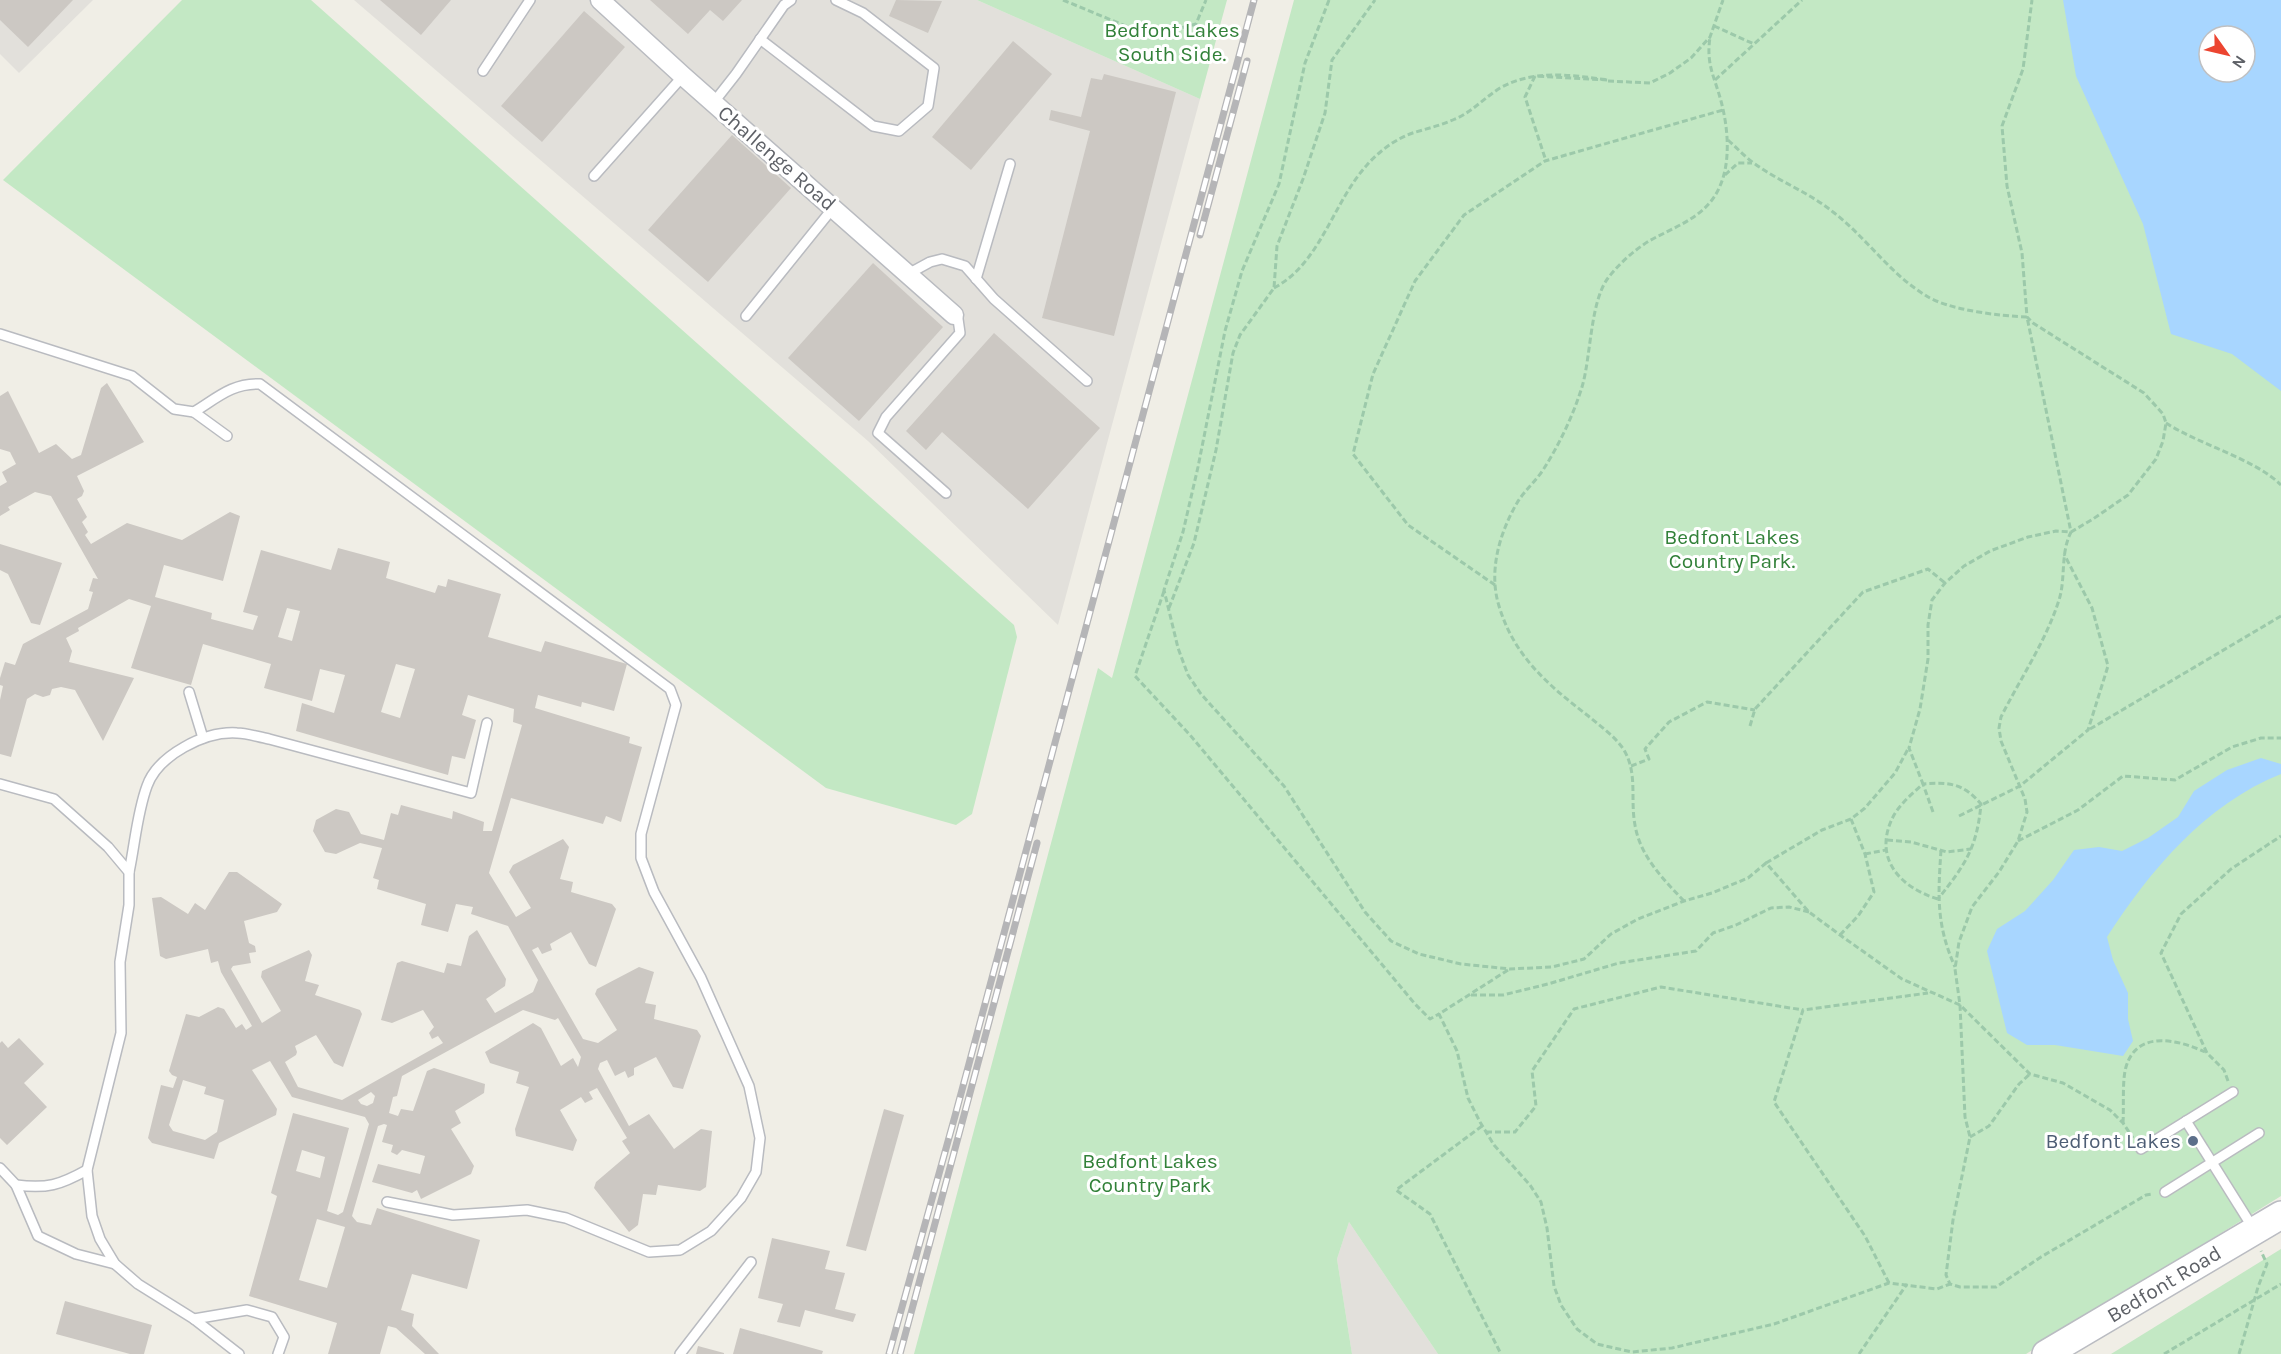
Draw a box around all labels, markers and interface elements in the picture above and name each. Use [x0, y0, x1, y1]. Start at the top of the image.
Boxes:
park label: Bedfont Lakes South Side. [1104, 18, 1240, 66]
north arrow [2197, 24, 2257, 84]
text: N [2228, 52, 2250, 72]
street label: Challenge Road [713, 100, 841, 216]
park label: Bedfont Lakes Country Park. [1664, 525, 1800, 573]
place label: Bedfont Lakes [2045, 1129, 2181, 1153]
marker: Bedfont Lakes [2186, 1134, 2200, 1148]
park label: Bedfont Lakes Country Park [1082, 1149, 1218, 1197]
street label: Bedfont Road [2103, 1241, 2225, 1327]

